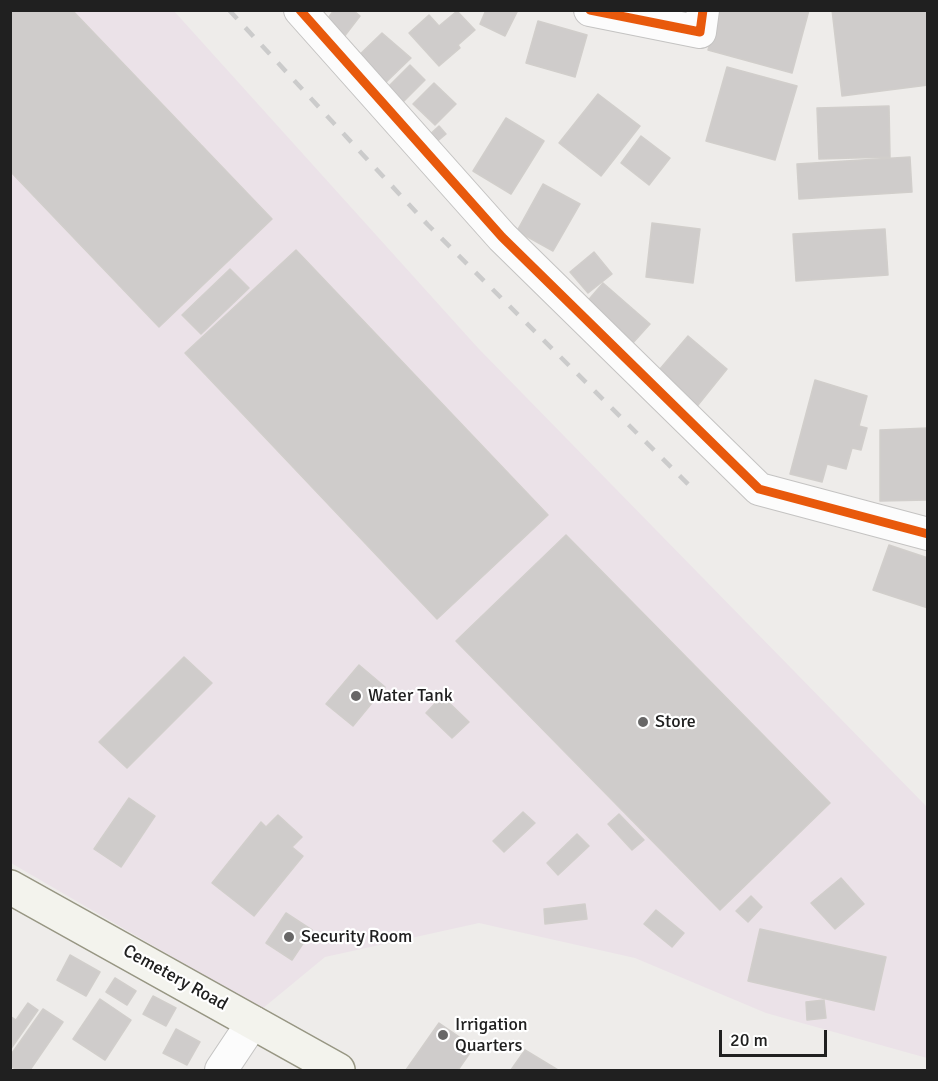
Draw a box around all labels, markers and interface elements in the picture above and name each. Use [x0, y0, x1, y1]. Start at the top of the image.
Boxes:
place label: Water Tank [368, 685, 453, 707]
marker: Water Tank [349, 689, 363, 703]
place label: Store [655, 711, 696, 733]
marker: Store [636, 715, 650, 729]
place label: Security Room [301, 926, 412, 948]
marker: Security Room [282, 930, 296, 944]
street label: Cemetery Road [119, 940, 231, 1016]
place label: Irrigation Quarters [455, 1014, 528, 1056]
scale bar [722, 1018, 830, 1056]
marker: Irrigation Quarters [436, 1028, 450, 1042]
text: 20 m [730, 1029, 768, 1051]

